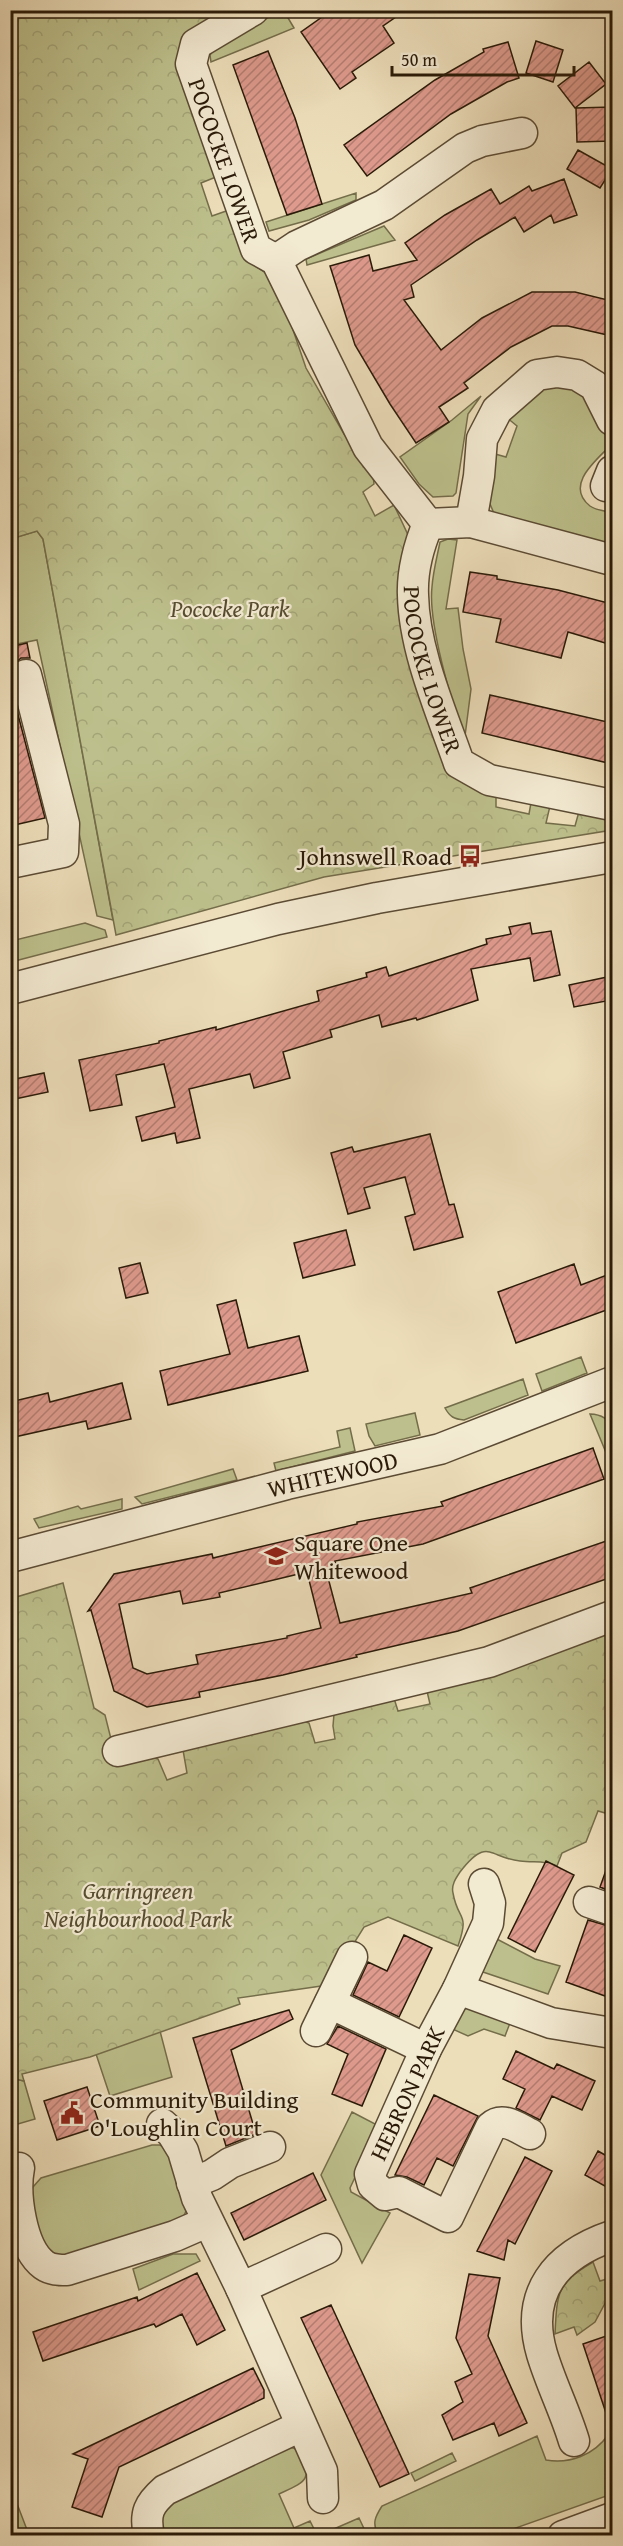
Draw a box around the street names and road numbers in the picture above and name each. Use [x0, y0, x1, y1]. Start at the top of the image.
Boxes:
street label: POCOCKE LOWER [180, 73, 270, 248]
street label: POCOCKE LOWER [395, 585, 472, 758]
street label: WHITEWOOD [263, 1442, 401, 1506]
street label: HEBRON PARK [360, 2019, 454, 2166]

